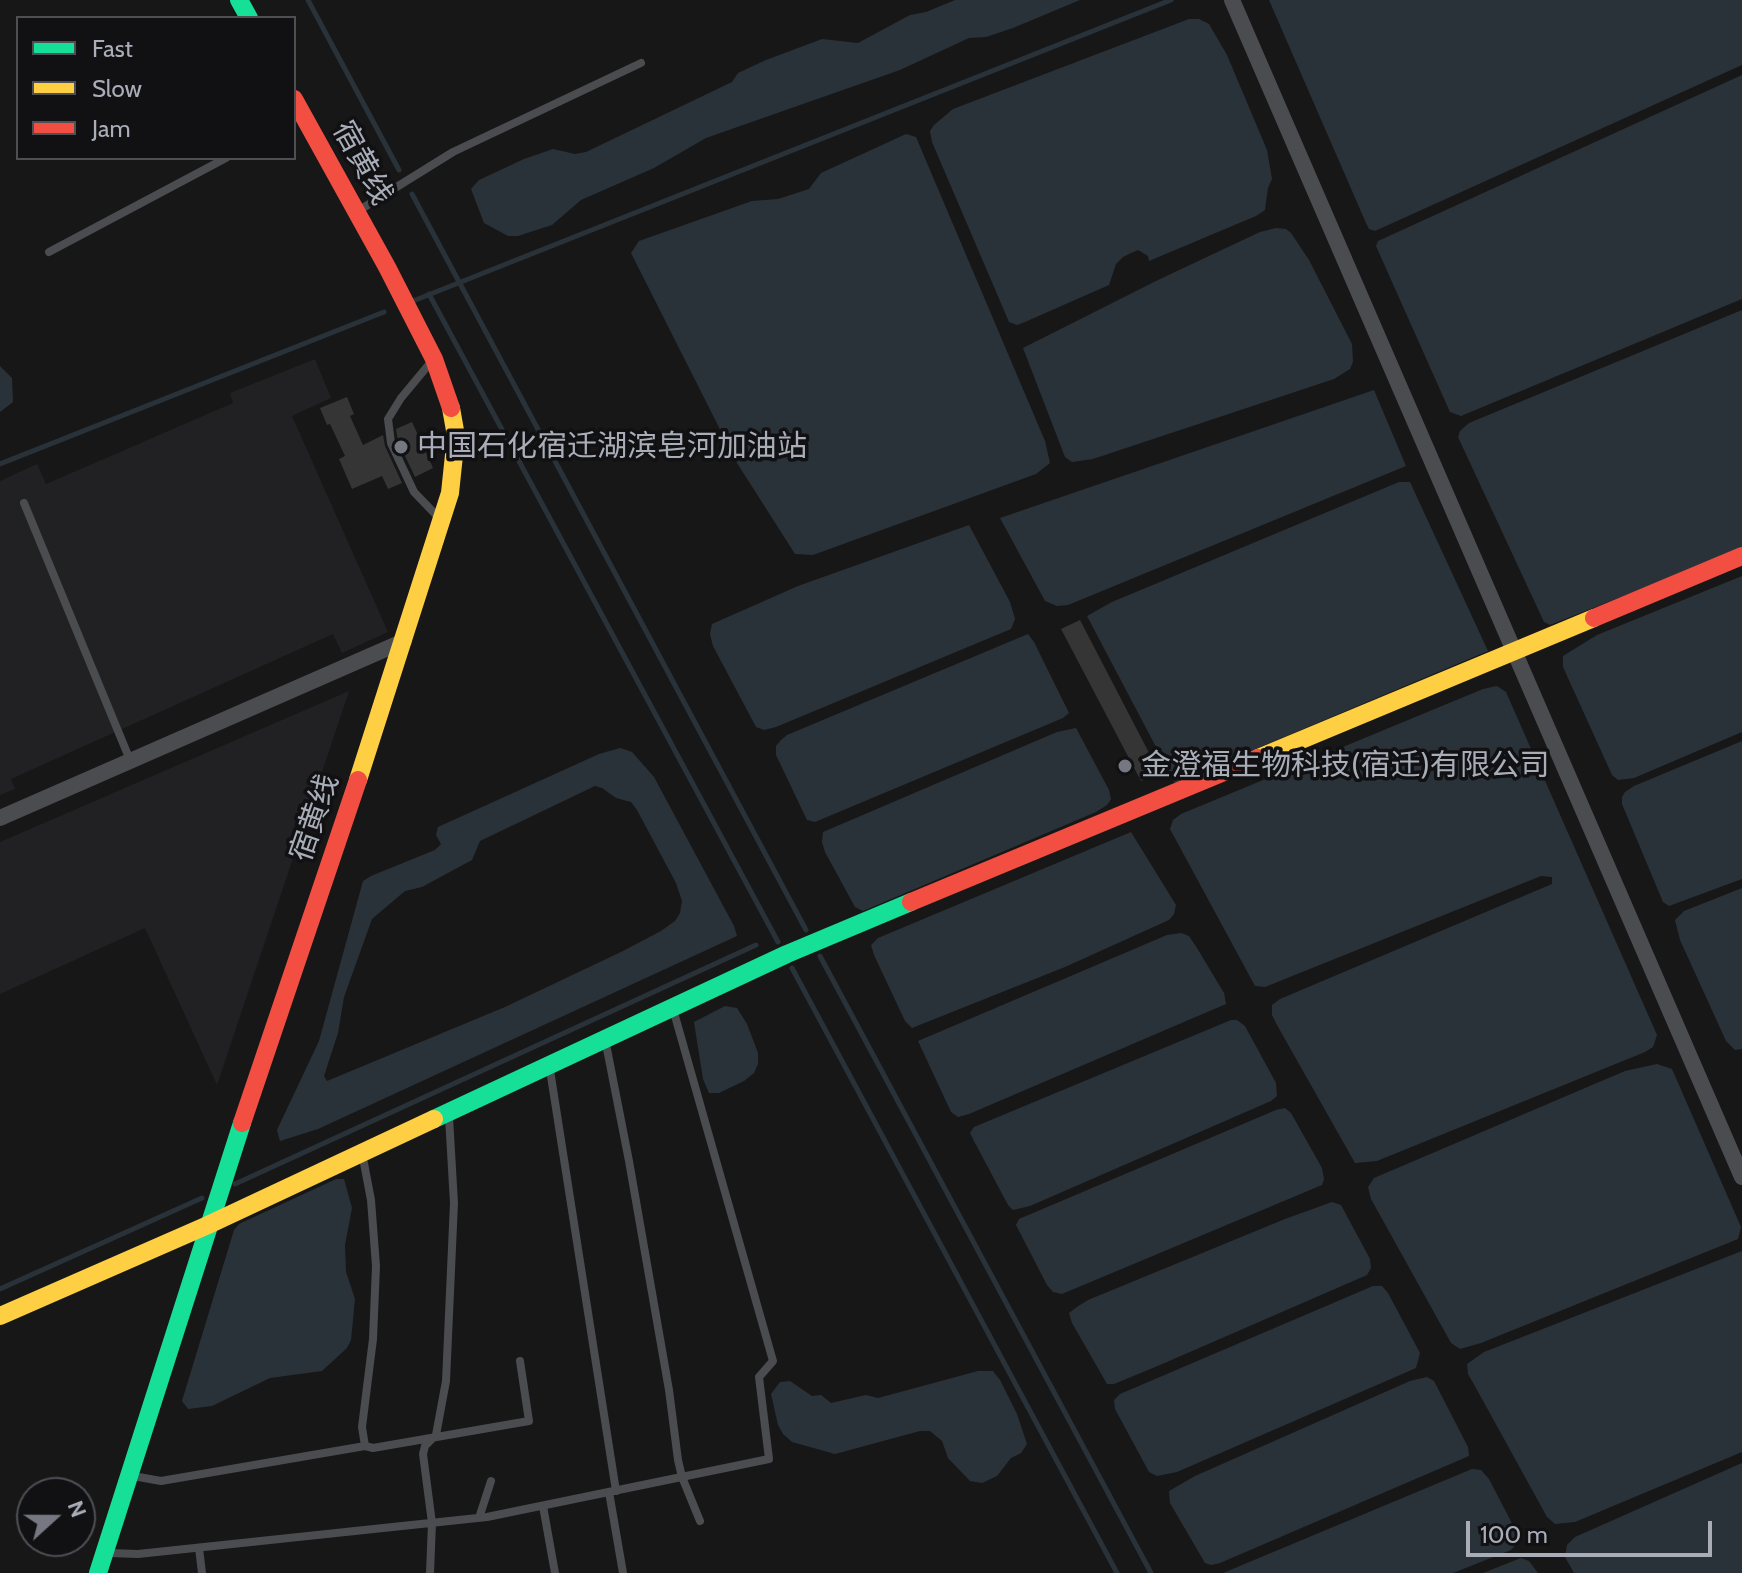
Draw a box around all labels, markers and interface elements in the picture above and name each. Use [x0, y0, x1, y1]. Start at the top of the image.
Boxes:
legend [16, 16, 296, 160]
text: Fast [92, 34, 133, 63]
text: Slow [92, 74, 142, 103]
text: Jam [92, 114, 130, 143]
street label: 宿黄线 [324, 115, 400, 211]
place label: 中国石化宿迁湖滨皂河加油站 [417, 429, 807, 465]
marker: 中国石化宿迁湖滨皂河加油站 [392, 438, 410, 456]
place label: 金澄福生物科技(宿迁)有限公司 [1141, 748, 1550, 784]
marker: 金澄福生物科技(宿迁)有限公司 [1116, 757, 1134, 775]
street label: 宿黄线 [283, 770, 347, 866]
north arrow [16, 1477, 96, 1557]
text: N [62, 1497, 92, 1521]
scale bar [1470, 1505, 1716, 1555]
text: 100 m [1480, 1520, 1548, 1549]

